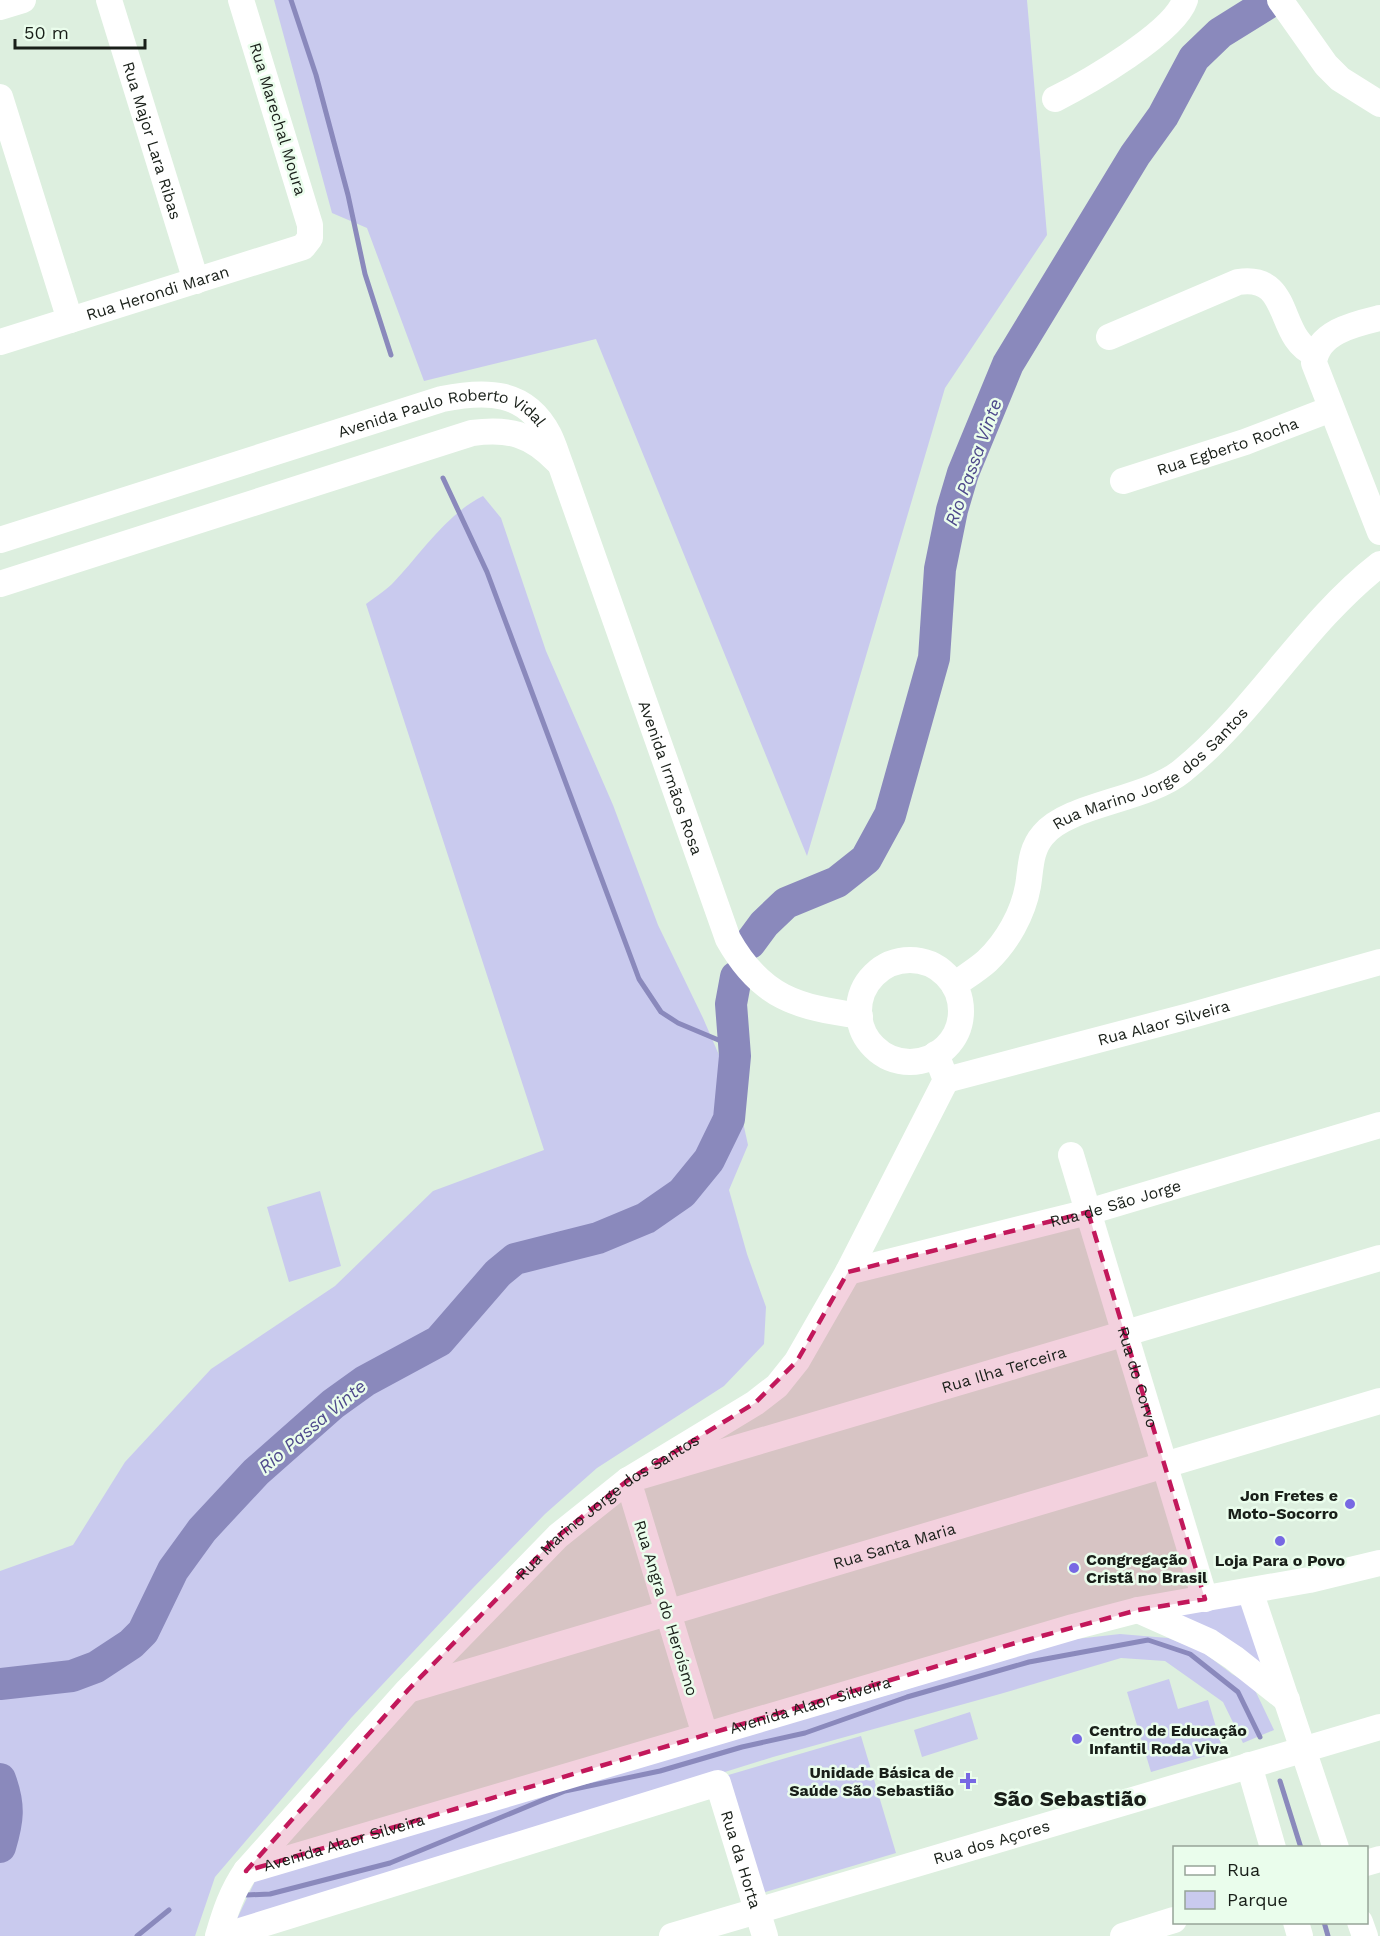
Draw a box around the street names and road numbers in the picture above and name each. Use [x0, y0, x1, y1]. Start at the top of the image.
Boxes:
street label: Rua Marechal Moura [246, 40, 310, 198]
street label: Rua Major Lara Ribas [119, 59, 186, 222]
street label: Rua Herondi Maran [84, 261, 231, 324]
street label: Rua Egberto Rocha [1154, 413, 1301, 479]
street label: Avenida Paulo Roberto Vidal [328, 421, 548, 445]
street label: Avenida Irmãos Rosa [635, 698, 707, 857]
street label: Rua Marino Jorge dos Santos [1049, 703, 1252, 833]
street label: Rua Alaor Silveira [1095, 996, 1232, 1049]
street label: Rua de São Jorge [1048, 1175, 1183, 1231]
street label: Rua do Corvo [1114, 1324, 1162, 1430]
street label: Rua Ilha Terceira [939, 1342, 1068, 1396]
street label: Rua Marino Jorge dos Santos [512, 1430, 702, 1583]
street label: Rua Angra do Heroísmo [630, 1518, 702, 1698]
street label: Rua Santa Maria [831, 1518, 958, 1573]
street label: Avenida Alaor Silveira [727, 1672, 893, 1737]
street label: Rua da Horta [717, 1808, 765, 1911]
street label: Avenida Alaor Silveira [261, 1809, 427, 1875]
street label: Rua dos Açores [931, 1816, 1052, 1868]

